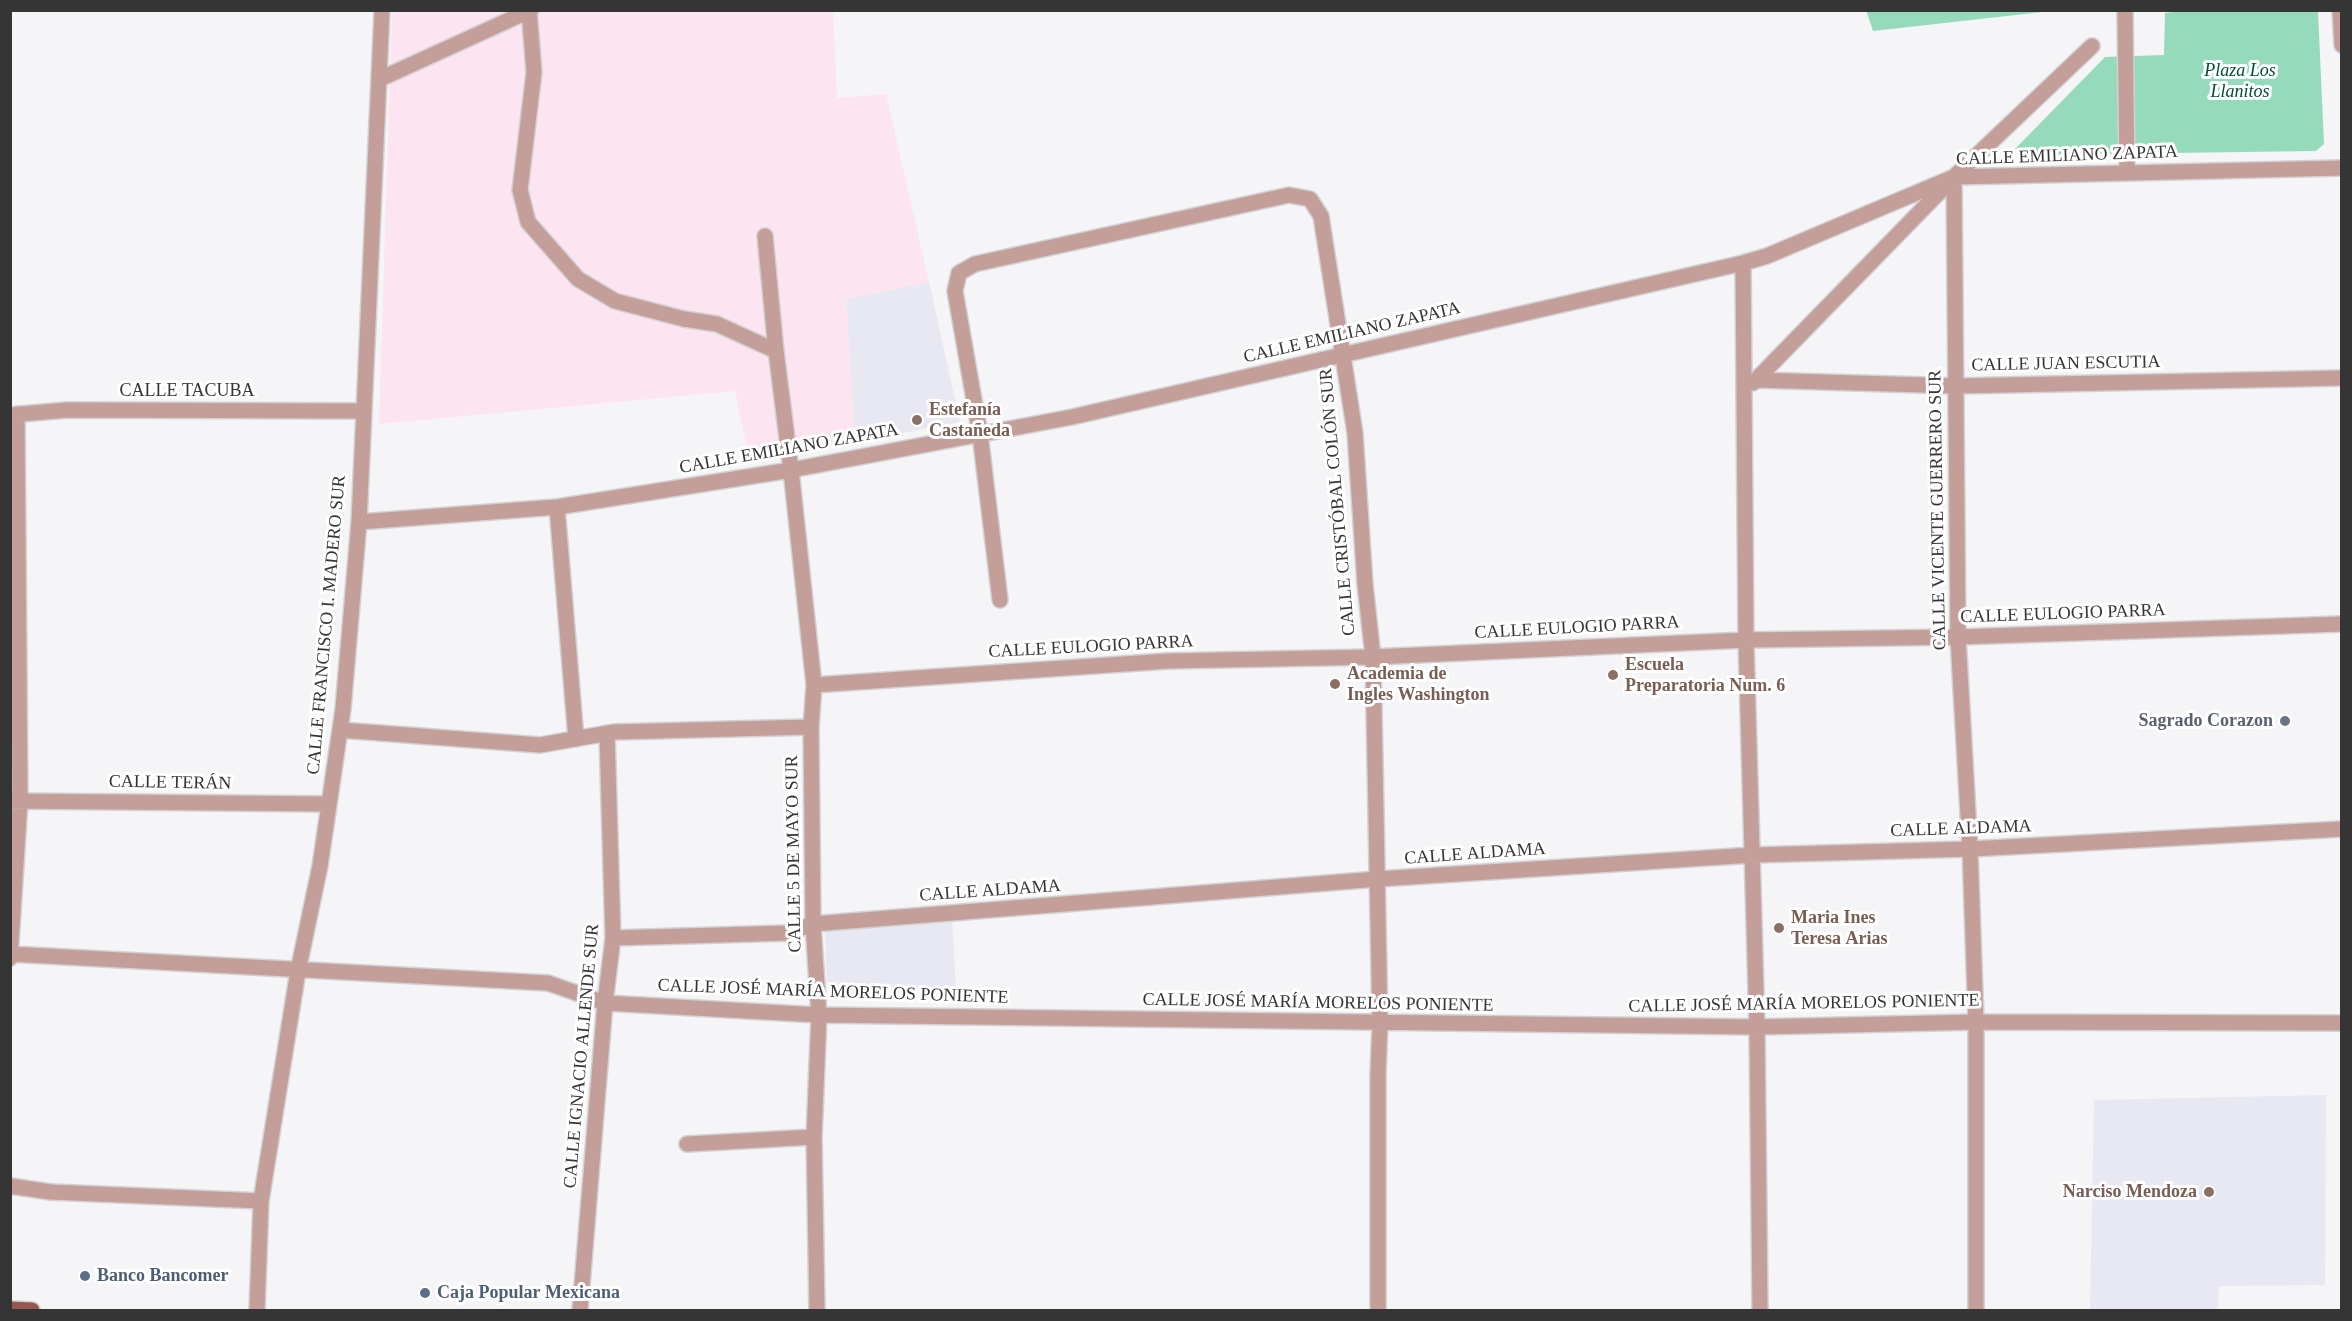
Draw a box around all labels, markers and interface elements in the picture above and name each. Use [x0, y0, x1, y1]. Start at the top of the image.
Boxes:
park label: Plaza Los Llanitos [2204, 60, 2276, 103]
street label: CALLE EMILIANO ZAPATA [1956, 141, 2178, 171]
street label: CALLE EMILIANO ZAPATA [1241, 298, 1463, 368]
street label: CALLE JUAN ESCUTIA [1971, 352, 2161, 376]
street label: CALLE CRISTÓBAL COLÓN SUR [1316, 367, 1360, 637]
street label: CALLE VICENTE GUERRERO SUR [1925, 370, 1951, 650]
street label: CALLE TACUBA [119, 380, 255, 402]
place label: Estefanía Castañeda [929, 399, 1010, 442]
marker: Estefanía Castañeda [910, 413, 924, 427]
street label: CALLE EMILIANO ZAPATA [678, 419, 900, 479]
street label: CALLE FRANCISCO I. MADERO SUR [303, 474, 351, 776]
street label: CALLE EULOGIO PARRA [1960, 600, 2166, 628]
street label: CALLE EULOGIO PARRA [1474, 612, 1680, 644]
street label: CALLE EULOGIO PARRA [988, 631, 1194, 663]
place label: Escuela Preparatoria Num. 6 [1625, 654, 1785, 696]
place label: Academia de Ingles Washington [1347, 663, 1490, 706]
marker: Escuela Preparatoria Num. 6 [1606, 668, 1620, 682]
marker: Academia de Ingles Washington [1328, 677, 1342, 691]
place label: Sagrado Corazon [2139, 710, 2273, 732]
marker: Sagrado Corazon [2278, 714, 2292, 728]
street label: CALLE 5 DE MAYO SUR [781, 755, 807, 953]
street label: CALLE TERÁN [109, 771, 231, 795]
street label: CALLE ALDAMA [1890, 816, 2032, 842]
street label: CALLE ALDAMA [1404, 838, 1546, 870]
street label: CALLE ALDAMA [919, 875, 1061, 907]
place label: Maria Ines Teresa Arias [1791, 907, 1887, 950]
marker: Maria Ines Teresa Arias [1772, 921, 1786, 935]
street label: CALLE IGNACIO ALLENDE SUR [560, 923, 604, 1189]
street label: CALLE JOSÉ MARÍA MORELOS PONIENTE [657, 975, 1009, 1009]
street label: CALLE JOSÉ MARÍA MORELOS PONIENTE [1142, 989, 1494, 1017]
street label: CALLE JOSÉ MARÍA MORELOS PONIENTE [1628, 990, 1980, 1018]
place label: Narciso Mendoza [2063, 1181, 2197, 1203]
marker: Narciso Mendoza [2202, 1185, 2216, 1199]
place label: Banco Bancomer [97, 1265, 228, 1287]
marker: Banco Bancomer [78, 1269, 92, 1283]
place label: Caja Popular Mexicana [437, 1282, 620, 1304]
marker: Caja Popular Mexicana [418, 1286, 432, 1300]

